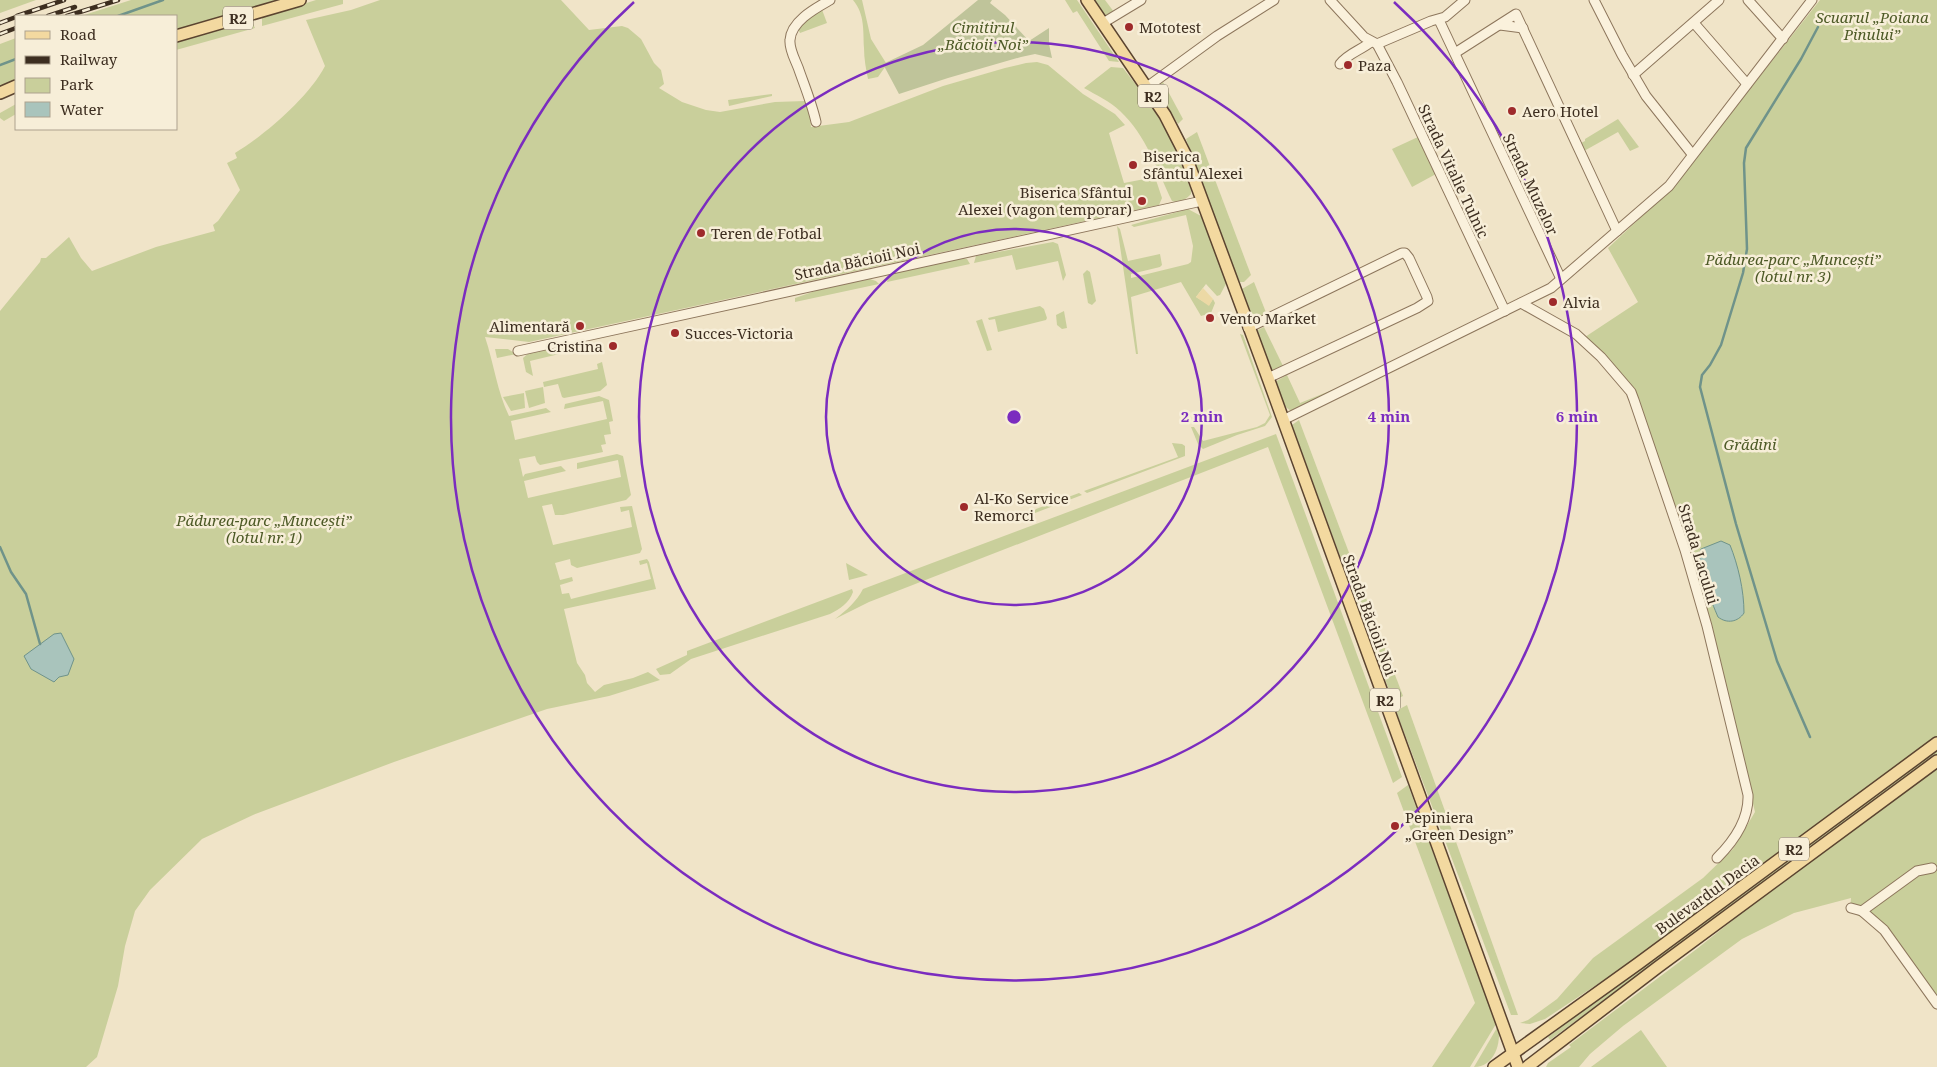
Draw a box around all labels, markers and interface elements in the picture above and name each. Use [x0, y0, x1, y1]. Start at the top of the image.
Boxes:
road number: R2 [223, 7, 253, 30]
park label: Scuarul „Poiana Pinului” [1815, 7, 1929, 44]
legend [15, 15, 178, 130]
park label: Cimitirul „Băcioii Noi” [937, 17, 1028, 54]
place label: Mototest [1139, 17, 1201, 37]
marker: Mototest [1123, 21, 1135, 33]
text: Road [60, 24, 96, 44]
text: Railway [60, 49, 118, 69]
place label: Paza [1358, 55, 1392, 75]
marker: Paza [1342, 59, 1354, 71]
text: Park [60, 74, 94, 94]
road number: R2 [1138, 84, 1168, 108]
text: Water [60, 99, 103, 119]
street label: Strada Vitalie Tulnic [1414, 101, 1494, 241]
place label: Aero Hotel [1522, 101, 1599, 121]
marker: Aero Hotel [1506, 105, 1518, 117]
street label: Strada Muzelor [1499, 130, 1563, 238]
place label: Biserica Sfântul Alexei [1143, 146, 1243, 183]
marker: Biserica Sfântul Alexei [1127, 159, 1139, 171]
place label: Biserica Sfântul Alexei (vagon temporar) [958, 182, 1132, 219]
marker: Biserica Sfântul Alexei (vagon temporar) [1136, 195, 1148, 207]
place label: Teren de Fotbal [711, 223, 822, 243]
marker: Teren de Fotbal [695, 227, 707, 239]
street label: Strada Băcioii Noi [792, 238, 922, 284]
park label: Pădurea-parc „Muncești” (lotul nr. 3) [1704, 249, 1881, 286]
place label: Alvia [1563, 292, 1600, 312]
marker: Alvia [1547, 296, 1559, 308]
place label: Vento Market [1220, 308, 1316, 328]
marker: Vento Market [1204, 312, 1216, 324]
place label: Alimentară [489, 316, 570, 336]
marker: Alimentară [574, 320, 586, 332]
place label: Succes-Victoria [685, 323, 793, 343]
marker: Succes-Victoria [669, 327, 681, 339]
place label: Cristina [547, 336, 603, 356]
marker: Cristina [607, 340, 619, 352]
text: 2 min [1181, 406, 1223, 426]
text: 4 min [1368, 406, 1410, 426]
text: 6 min [1556, 406, 1598, 426]
centre of rings [1005, 408, 1023, 426]
park label: Grădini [1724, 434, 1777, 454]
place label: Al-Ko Service Remorci [974, 488, 1069, 525]
marker: Al-Ko Service Remorci [958, 501, 970, 513]
street label: Strada Lacului [1674, 501, 1724, 607]
park label: Pădurea-parc „Muncești” (lotul nr. 1) [175, 510, 352, 547]
street label: Strada Băcioii Noi [1339, 552, 1401, 679]
road number: R2 [1370, 688, 1400, 712]
place label: Pepiniera „Green Design” [1405, 807, 1514, 844]
marker: Pepiniera „Green Design” [1389, 820, 1401, 832]
road number: R2 [1779, 838, 1809, 861]
street label: Bulevardul Dacia [1651, 850, 1763, 938]

